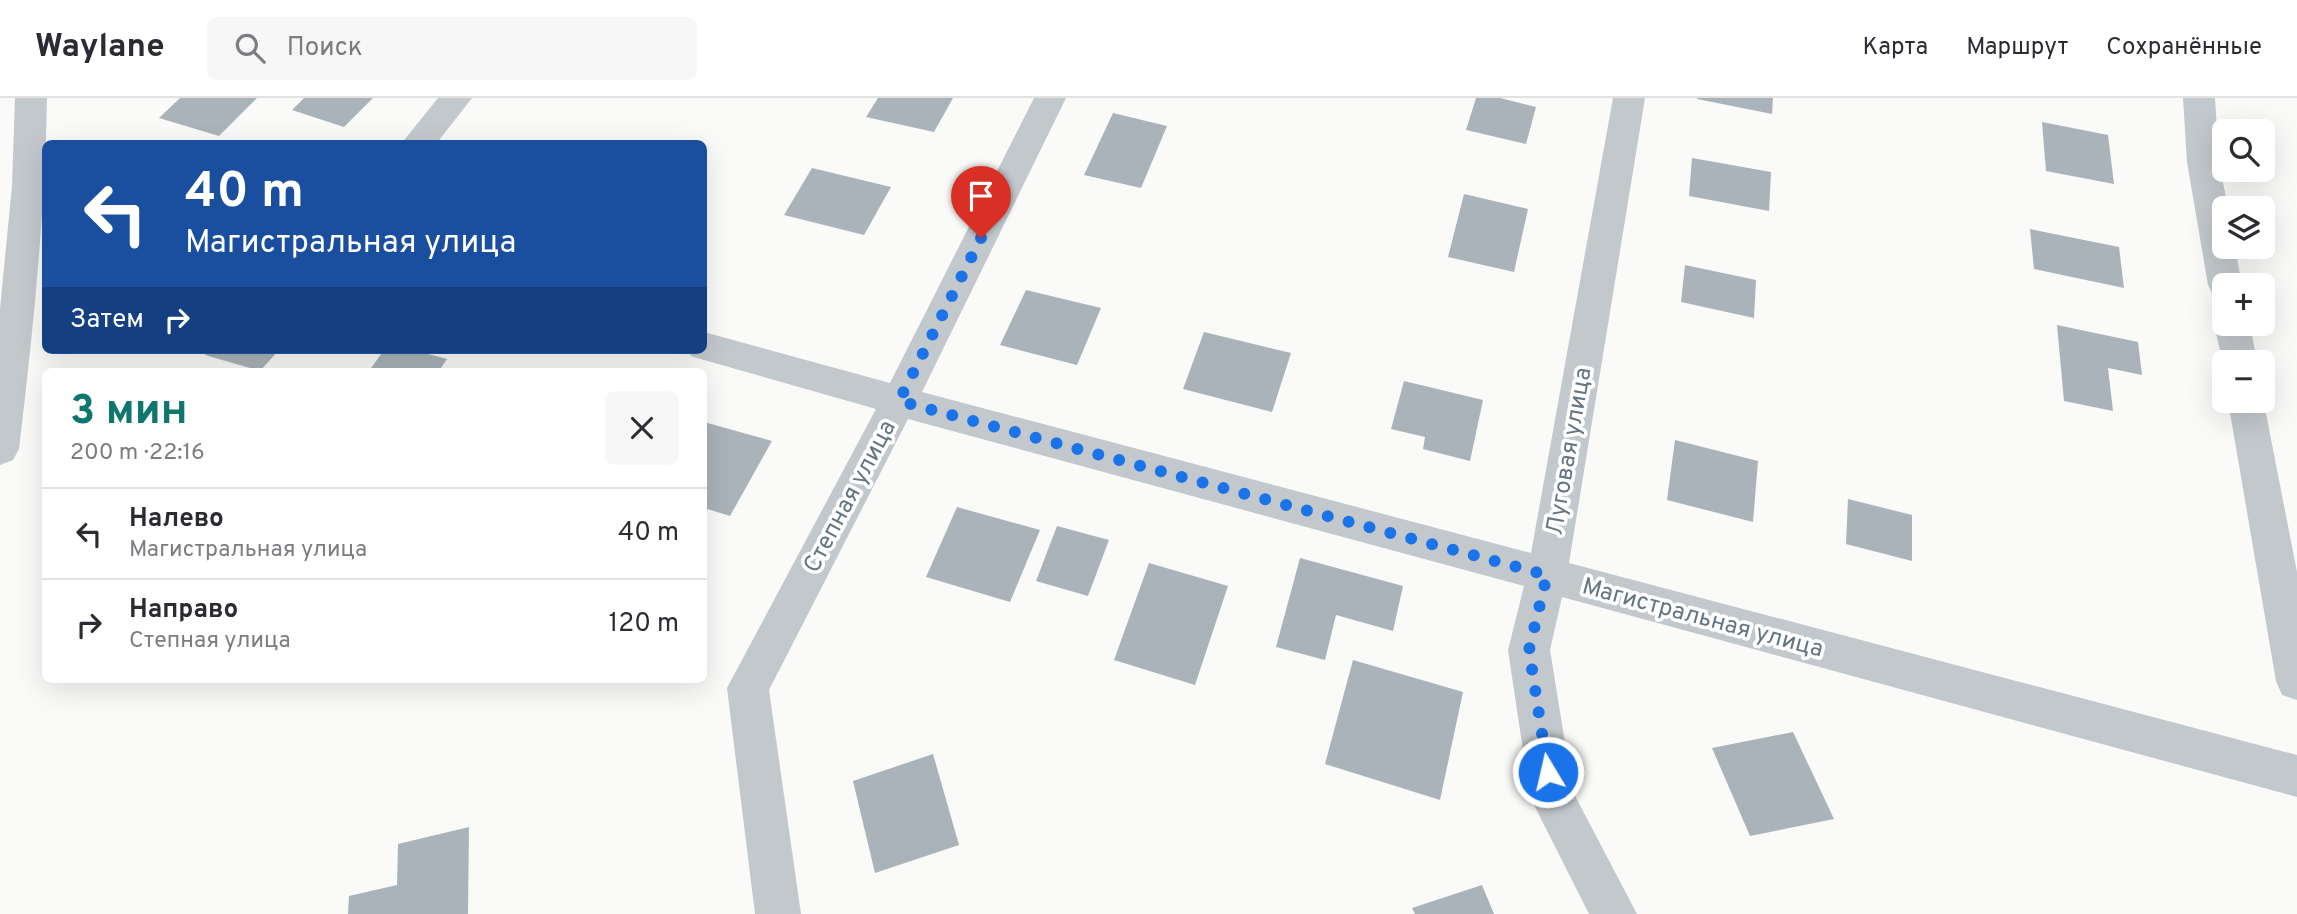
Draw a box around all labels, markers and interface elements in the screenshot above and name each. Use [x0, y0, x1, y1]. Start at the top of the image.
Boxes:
search box [207, 17, 697, 80]
text: Waylane [35, 27, 165, 69]
icon: search [231, 29, 269, 67]
text: Поиск [287, 32, 363, 65]
text: Карта [1862, 33, 1928, 63]
text: Маршрут [1966, 33, 2068, 63]
text: Сохранённые [2106, 33, 2262, 63]
map controls [2212, 119, 2275, 413]
button: search [2212, 119, 2275, 182]
text: 40 m [185, 163, 304, 225]
pin [951, 166, 1011, 238]
icon: left [70, 168, 161, 259]
icon: arrive [962, 177, 1000, 215]
button: layers [2212, 196, 2275, 259]
text: Магистральная улица [185, 224, 516, 264]
button: + [2212, 273, 2275, 336]
icon: right [158, 301, 196, 339]
text: Затем [70, 304, 144, 337]
button: − [2212, 350, 2275, 413]
street label: Луговая улица [1540, 365, 1599, 537]
text: 3 мин [70, 386, 188, 439]
button: close [605, 391, 679, 465]
street label: Степная улица [798, 415, 904, 578]
text: 200 m · 22:16 [70, 439, 205, 468]
text: Налево [129, 503, 224, 536]
icon: left [70, 515, 108, 553]
text: 40 m [618, 517, 679, 550]
text: Магистральная улица [129, 536, 367, 565]
street label: Магистральная улица [1579, 572, 1826, 666]
text: Направо [129, 594, 238, 627]
icon: right [70, 606, 108, 644]
text: 120 m [609, 608, 679, 641]
text: Степная улица [129, 627, 291, 656]
position arrow [1511, 735, 1585, 809]

